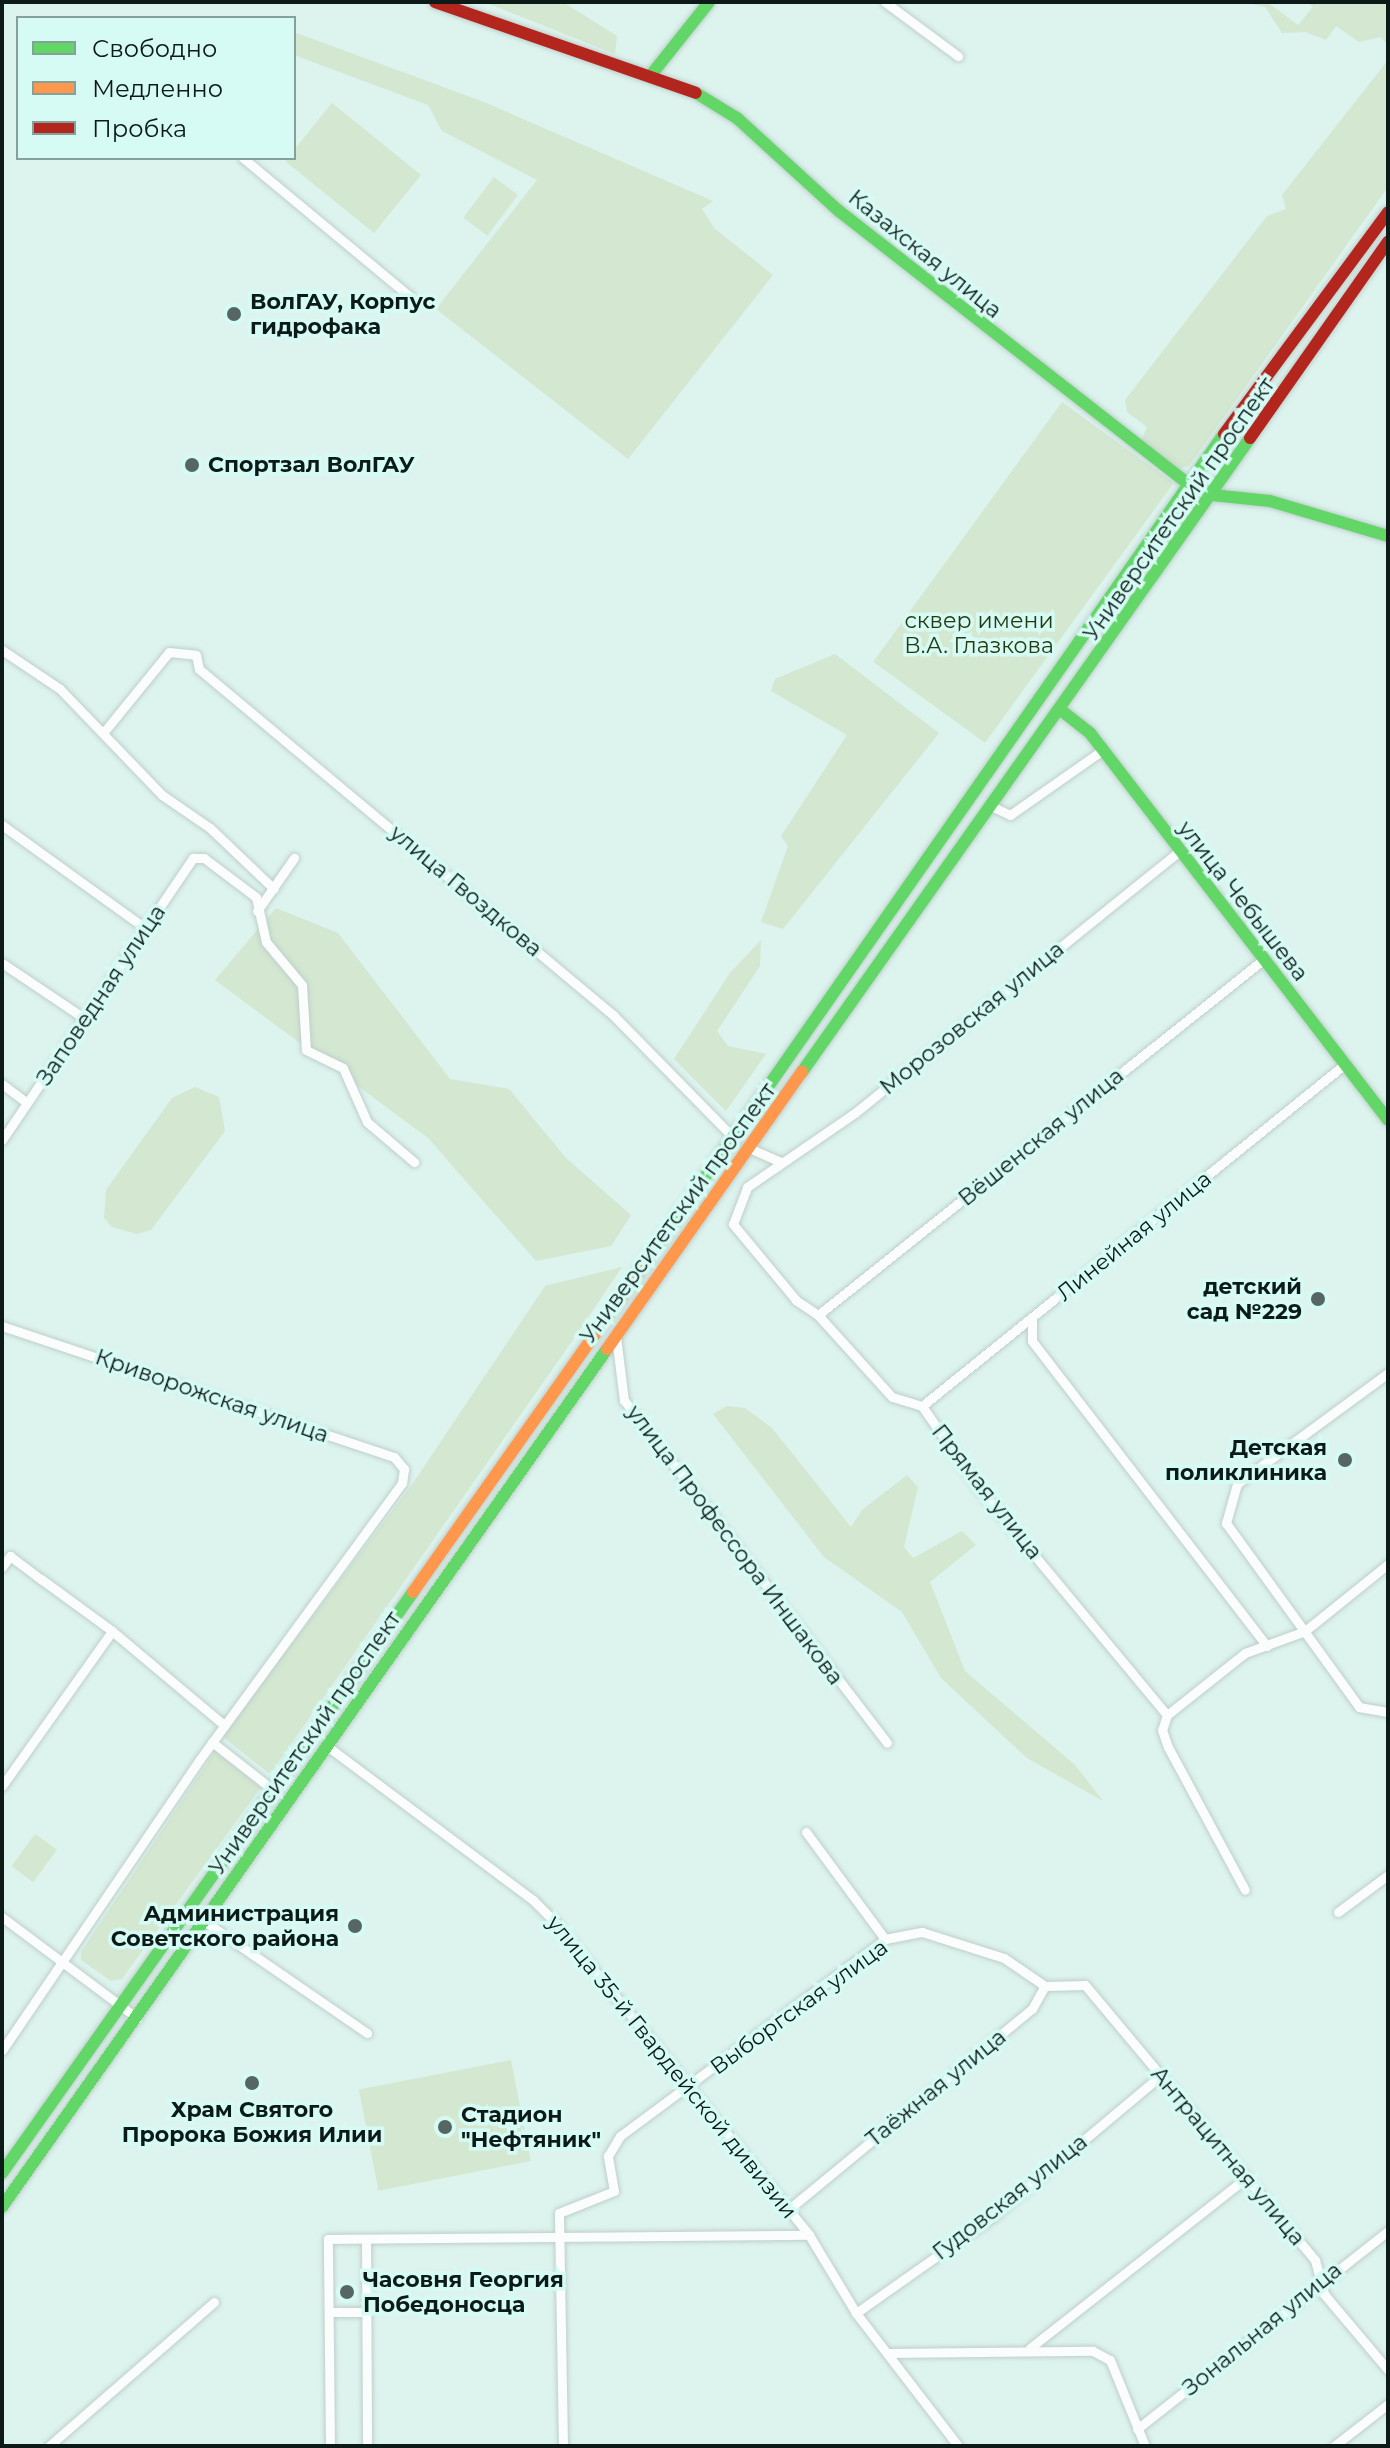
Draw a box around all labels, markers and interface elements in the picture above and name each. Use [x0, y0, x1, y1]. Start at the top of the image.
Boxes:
legend [16, 16, 296, 160]
text: Свободно [92, 34, 217, 63]
text: Медленно [92, 74, 223, 103]
text: Пробка [92, 114, 187, 143]
street label: Казахская улица [843, 184, 1007, 324]
place label: ВолГАУ, Корпус гидрофака [250, 288, 436, 340]
marker: ВолГАУ, Корпус гидрофака [225, 305, 243, 323]
street label: Университетский проспект [1078, 372, 1280, 646]
place label: Спортзал ВолГАУ [208, 452, 415, 478]
marker: Спортзал ВолГАУ [183, 456, 201, 474]
park label: сквер имени В.А. Глазкова [904, 607, 1054, 658]
street label: улица Чебышева [1172, 816, 1314, 986]
street label: улица Гвоздкова [385, 820, 547, 962]
street label: Заповедная улица [31, 900, 171, 1090]
street label: Морозовская улица [875, 936, 1069, 1100]
street label: Вёшенская улица [953, 1062, 1129, 1212]
street label: Университетский проспект [575, 1078, 781, 1348]
street label: Линейная улица [1051, 1166, 1217, 1306]
place label: детский сад №229 [1187, 1273, 1302, 1324]
marker: детский сад №229 [1309, 1290, 1327, 1308]
street label: Криворожская улица [92, 1344, 332, 1448]
street label: улица Профессора Иншакова [621, 1400, 849, 1690]
street label: Прямая улица [926, 1419, 1048, 1565]
place label: Детская поликлиника [1165, 1434, 1327, 1486]
marker: Детская поликлиника [1334, 1449, 1356, 1471]
street label: Университетский проспект [204, 1606, 406, 1880]
place label: Администрация Советского района [111, 1900, 339, 1952]
street label: улица 35-й Гвардейской дивизии [541, 1910, 803, 2224]
marker: Администрация Советского района [346, 1917, 364, 1935]
street label: Выборгская улица [705, 1934, 893, 2080]
street label: Таёжная улица [861, 2024, 1011, 2152]
street label: Антрацитная улица [1145, 2061, 1311, 2251]
marker: Храм Святого Пророка Божия Илии [243, 2074, 261, 2092]
place label: Храм Святого Пророка Божия Илии [122, 2096, 382, 2148]
place label: Стадион "Нефтяник" [461, 2101, 601, 2152]
marker: Стадион "Нефтяник" [436, 2118, 454, 2136]
street label: Гудовская улица [927, 2128, 1093, 2266]
street label: Зональная улица [1177, 2257, 1347, 2401]
place label: Часовня Георгия Победоносца [363, 2266, 564, 2318]
marker: Часовня Георгия Победоносца [338, 2283, 356, 2301]

